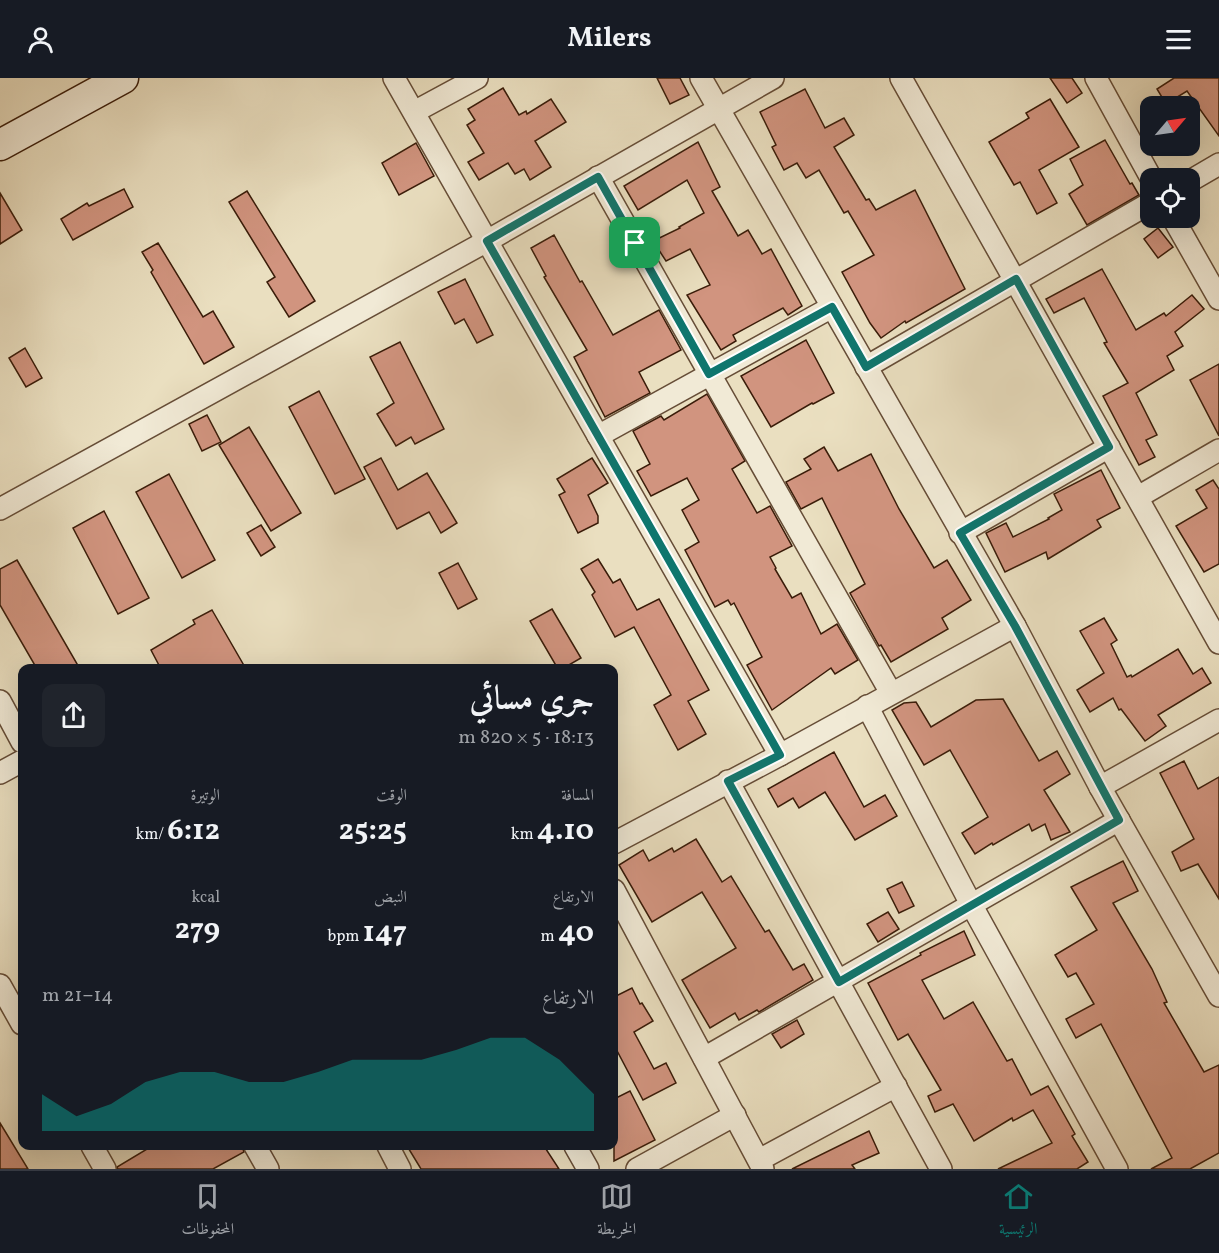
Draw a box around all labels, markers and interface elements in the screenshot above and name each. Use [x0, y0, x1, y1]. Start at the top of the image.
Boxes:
text: Milers [568, 20, 651, 58]
icon: person [24, 23, 57, 56]
icon: menu [1162, 23, 1195, 56]
north arrow [1140, 96, 1200, 156]
map controls [1140, 96, 1200, 228]
button: locate [1140, 168, 1200, 228]
pin [609, 217, 660, 268]
icon: arrive [618, 226, 651, 259]
text: جري مسائي [470, 678, 594, 724]
button: share [42, 684, 105, 747]
text: 18:13 · 5 × 820 m [458, 724, 594, 752]
text: الوتيرة [190, 785, 220, 807]
text: الوقت [376, 785, 407, 807]
text: المسافة [561, 785, 594, 807]
text: 6:12 [167, 810, 220, 852]
text: 25:25 [338, 810, 407, 852]
text: 4.10 [537, 810, 594, 852]
text: /km [135, 824, 167, 846]
text: km [511, 824, 537, 846]
text: kcal [192, 887, 220, 909]
text: النبض [374, 887, 407, 909]
text: الارتفاع [552, 887, 594, 909]
text: 279 [174, 909, 220, 951]
text: 147 [363, 912, 407, 954]
text: 40 [558, 912, 594, 954]
text: bpm [327, 926, 363, 948]
text: m [541, 926, 558, 948]
text: 14–21 m [42, 982, 113, 1010]
text: الارتفاع [542, 985, 594, 1013]
tab: المحفوظات [181, 1180, 234, 1244]
tab: الخريطة [597, 1180, 636, 1244]
tab: الرئيسية [999, 1180, 1038, 1244]

